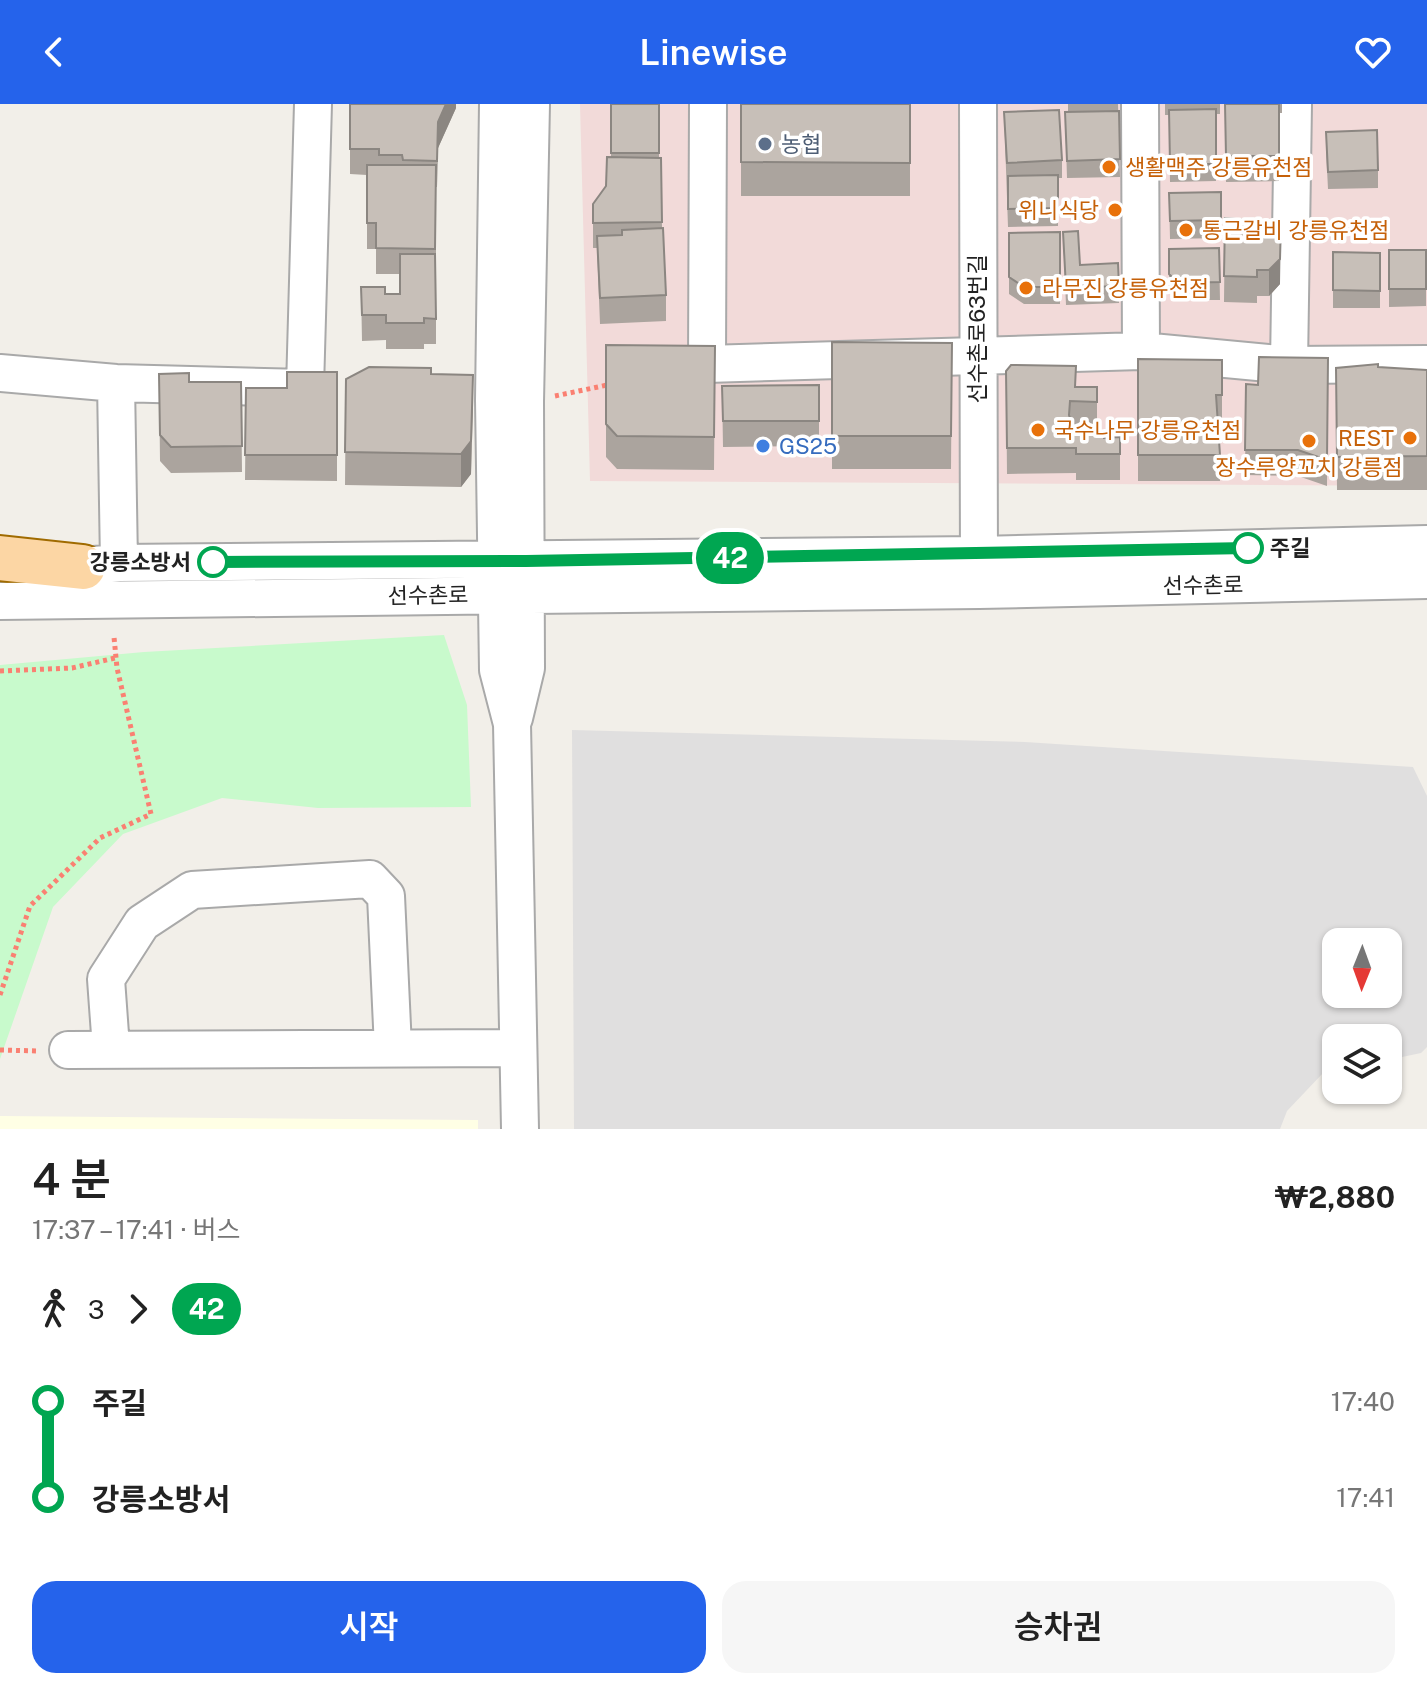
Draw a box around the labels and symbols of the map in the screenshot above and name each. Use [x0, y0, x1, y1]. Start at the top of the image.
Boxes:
place label: 농협 [781, 131, 821, 157]
marker: 농협 [756, 135, 774, 153]
place label: 생활맥주 강릉유천점 [1125, 154, 1313, 180]
marker: 생활맥주 강릉유천점 [1100, 158, 1118, 176]
place label: 위니식당 [1018, 197, 1099, 223]
marker: 위니식당 [1106, 201, 1124, 219]
place label: 통근갈비 강릉유천점 [1202, 217, 1390, 243]
marker: 통근갈비 강릉유천점 [1177, 221, 1195, 239]
street label: 선수촌로63번길 [964, 255, 990, 403]
place label: 라무진 강릉유천점 [1042, 275, 1209, 301]
marker: 라무진 강릉유천점 [1017, 279, 1035, 297]
place label: 국수나무 강릉유천점 [1054, 417, 1242, 443]
marker: 국수나무 강릉유천점 [1029, 421, 1047, 439]
place label: REST [1338, 425, 1394, 451]
marker: REST [1401, 429, 1419, 447]
marker: 장수루양꼬치 강릉점 [1300, 432, 1318, 450]
place label: GS25 [779, 433, 837, 459]
marker: GS25 [754, 437, 772, 455]
place label: 장수루양꼬치 강릉점 [1215, 454, 1403, 480]
line badge: 42 [694, 532, 766, 584]
marker: 주길 [1233, 533, 1263, 563]
place label: 주길 [1270, 535, 1310, 561]
marker: 강릉소방서 [198, 547, 228, 577]
place label: 강릉소방서 [90, 549, 191, 575]
street label: 선수촌로 [1162, 571, 1244, 599]
street label: 선수촌로 [387, 581, 469, 609]
north arrow [1322, 928, 1402, 1008]

